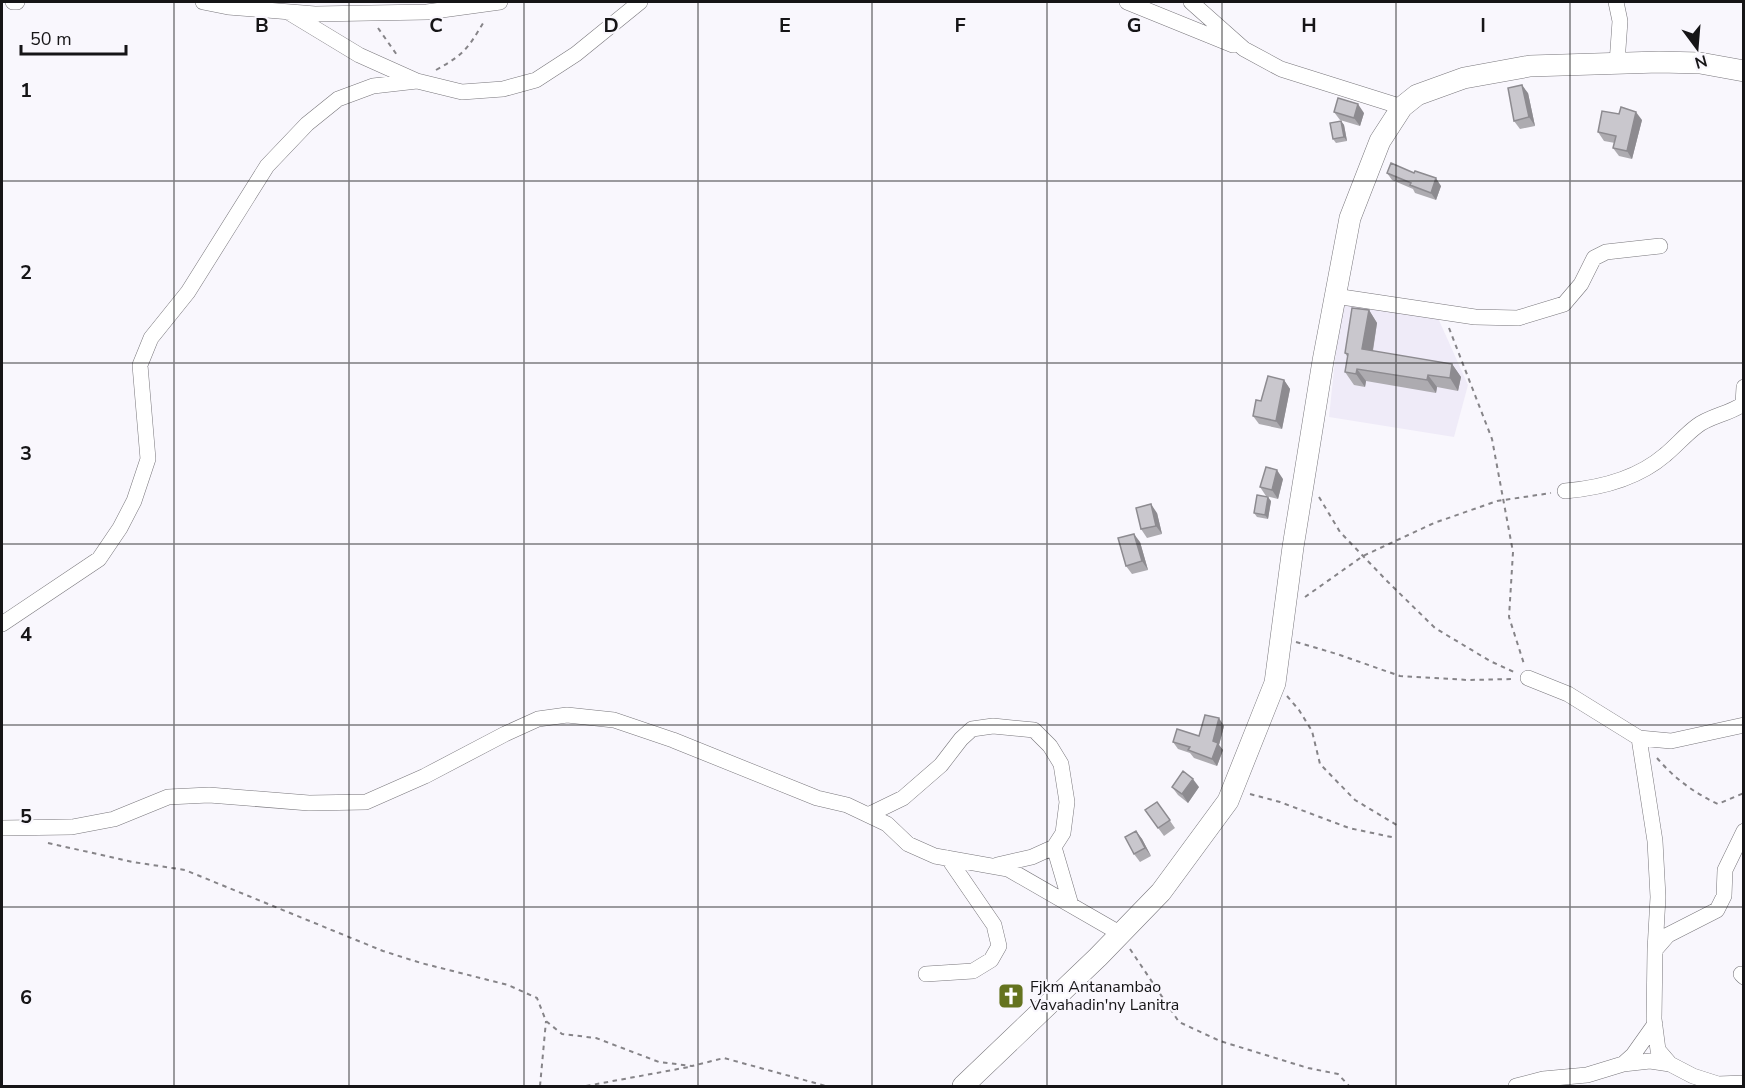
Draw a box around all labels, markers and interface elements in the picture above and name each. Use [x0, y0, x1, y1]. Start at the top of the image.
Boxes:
text: B [255, 12, 269, 39]
text: C [429, 12, 443, 39]
text: D [603, 12, 619, 39]
text: E [779, 12, 791, 39]
text: F [954, 12, 966, 39]
text: G [1127, 12, 1141, 39]
text: H [1301, 12, 1317, 39]
text: I [1480, 12, 1486, 39]
scale bar [21, 18, 126, 56]
north arrow [1667, 18, 1727, 78]
text: 50 m [30, 27, 72, 51]
text: N [1692, 49, 1710, 74]
text: 1 [20, 77, 32, 104]
text: 2 [20, 259, 32, 286]
text: 3 [20, 440, 32, 467]
text: 4 [20, 621, 32, 648]
text: 5 [20, 803, 32, 830]
place label: Fjkm Antanambao Vavahadin'ny Lanitra [1029, 976, 1179, 1016]
church icon: Fjkm Antanambao Vavahadin'ny Lanitra [996, 981, 1026, 1011]
text: 6 [20, 984, 32, 1011]

